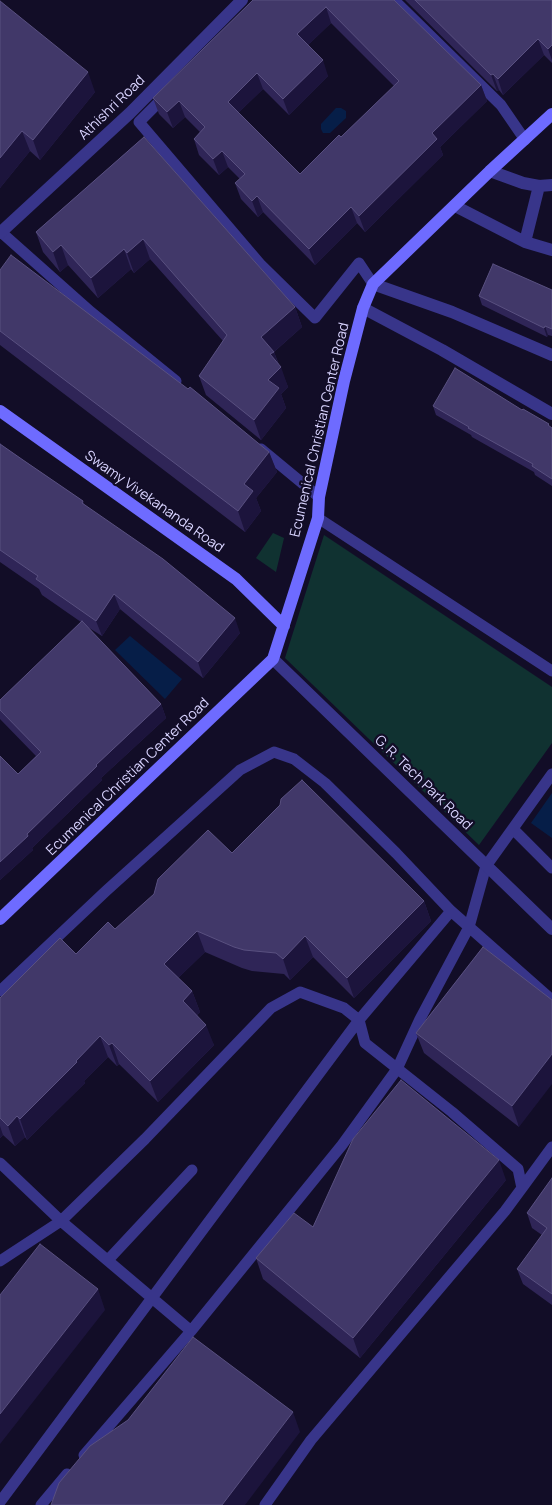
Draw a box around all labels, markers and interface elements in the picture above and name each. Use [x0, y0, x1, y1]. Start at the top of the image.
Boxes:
street label: Athishri Road [75, 72, 149, 144]
street label: Ecumenical Christian Center Road [287, 321, 353, 539]
street label: Swamy Vivekananda Road [81, 447, 227, 557]
street label: Ecumenical Christian Center Road [43, 695, 213, 859]
street label: G. R. Tech Park Road [371, 732, 475, 834]

